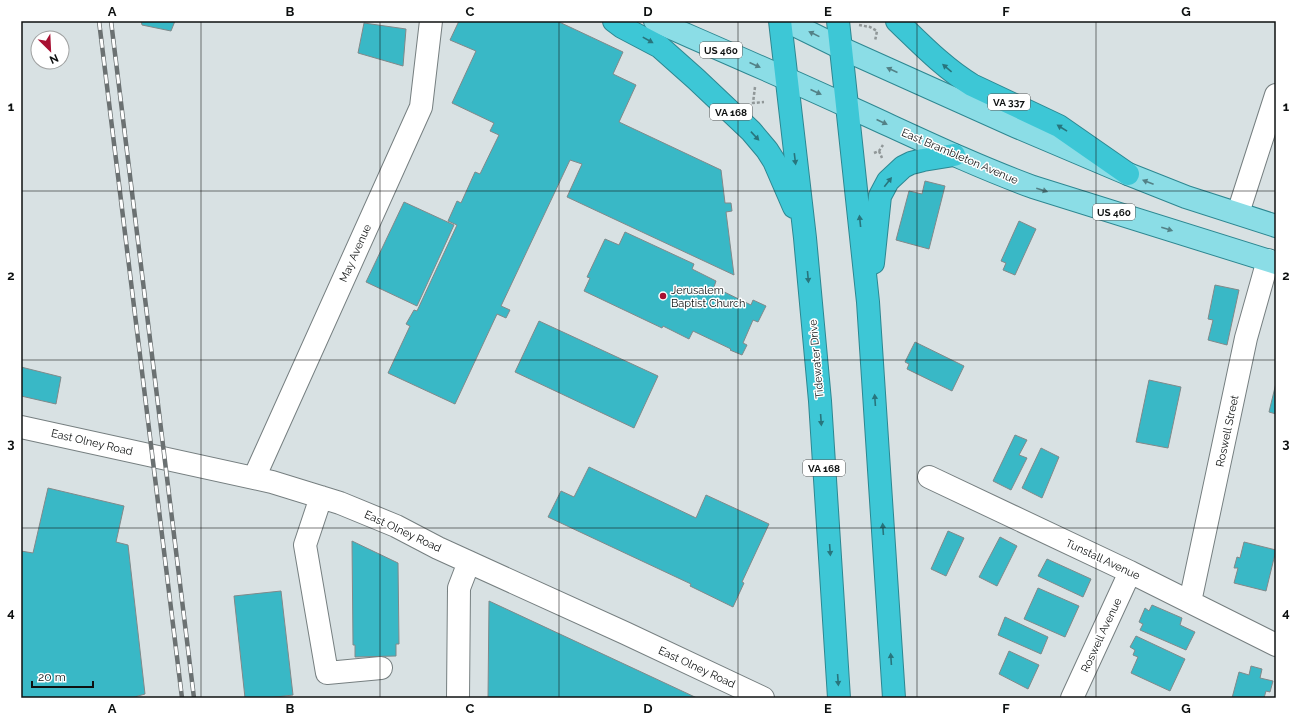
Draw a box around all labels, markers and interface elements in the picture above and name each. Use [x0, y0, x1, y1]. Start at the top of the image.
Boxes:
text: A [108, 4, 117, 19]
text: B [286, 4, 295, 19]
text: C [466, 4, 475, 19]
text: D [643, 4, 653, 19]
text: E [824, 4, 832, 19]
text: F [1002, 4, 1010, 19]
text: G [1181, 4, 1191, 19]
north arrow [30, 30, 70, 70]
one-way arrow [808, 31, 819, 37]
one-way arrow [642, 37, 654, 44]
road number: US 460 [700, 42, 742, 58]
text: N [47, 51, 60, 66]
one-way arrow [750, 62, 762, 68]
one-way arrow [942, 63, 952, 72]
one-way arrow [886, 67, 897, 73]
one-way arrow [811, 89, 822, 95]
road number: VA 337 [988, 94, 1030, 110]
text: 1 [8, 99, 15, 114]
text: 1 [1283, 99, 1290, 114]
road number: VA 168 [710, 104, 752, 120]
one-way arrow [877, 119, 888, 125]
one-way arrow [1057, 124, 1067, 132]
street label: East Brambleton Avenue [899, 126, 1021, 187]
one-way arrow [750, 131, 760, 141]
one-way arrow [792, 152, 798, 165]
one-way arrow [884, 176, 892, 187]
one-way arrow [1142, 178, 1154, 184]
one-way arrow [1037, 187, 1049, 193]
road number: US 460 [1093, 204, 1135, 220]
one-way arrow [856, 215, 863, 227]
street label: May Avenue [337, 222, 374, 284]
one-way arrow [1161, 226, 1173, 232]
text: 2 [7, 268, 15, 283]
text: 2 [1282, 268, 1290, 283]
one-way arrow [805, 271, 812, 283]
place label: Jerusalem Baptist Church [671, 284, 746, 310]
marker: Jerusalem Baptist Church [658, 291, 668, 301]
street label: Tidewater Drive [807, 318, 826, 399]
one-way arrow [871, 394, 878, 406]
street label: Roswell Street [1214, 394, 1241, 468]
one-way arrow [818, 414, 825, 426]
street label: East Olney Road [50, 427, 134, 458]
text: 3 [7, 436, 15, 451]
text: 3 [1282, 436, 1290, 451]
road number: VA 168 [803, 460, 845, 476]
street label: East Olney Road [362, 508, 443, 555]
one-way arrow [879, 523, 886, 535]
street label: Tunstall Avenue [1064, 537, 1142, 583]
one-way arrow [826, 544, 833, 556]
street label: Roswell Avenue [1079, 595, 1125, 675]
text: 4 [7, 605, 15, 620]
text: 4 [1282, 605, 1290, 620]
street label: East Olney Road [656, 644, 737, 691]
one-way arrow [888, 652, 894, 665]
scale bar [32, 663, 93, 689]
text: 20 m [38, 670, 66, 684]
one-way arrow [835, 674, 841, 687]
text: A [108, 701, 117, 716]
text: B [286, 701, 295, 716]
text: C [466, 701, 475, 716]
text: D [643, 701, 653, 716]
text: E [824, 701, 832, 716]
text: F [1002, 701, 1010, 716]
text: G [1181, 701, 1191, 716]

